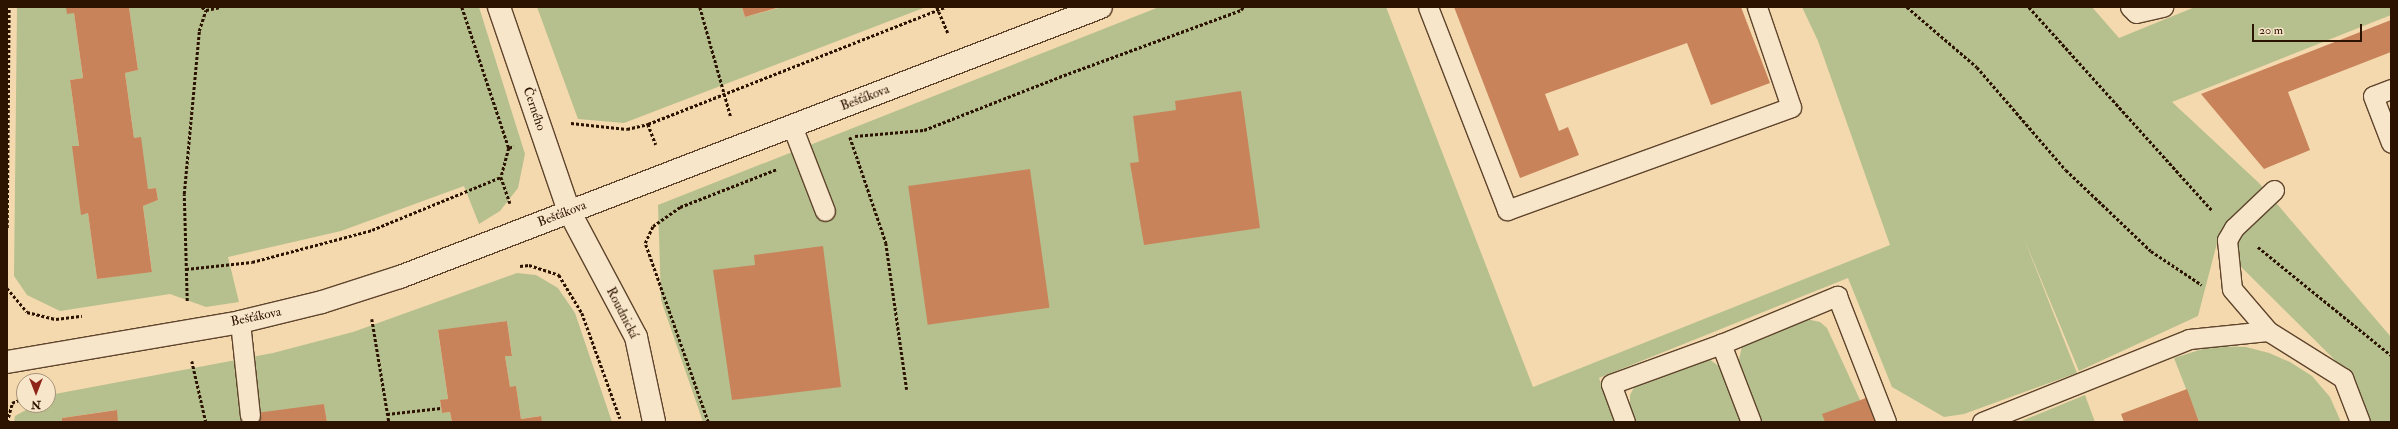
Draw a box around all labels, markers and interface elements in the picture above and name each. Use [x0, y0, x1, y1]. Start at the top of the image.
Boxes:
scale bar [2254, 16, 2364, 42]
text: 20 m [2259, 23, 2283, 38]
street label: Bešťákova [838, 82, 892, 114]
street label: Černého [519, 85, 549, 133]
street label: Bešťákova [535, 198, 589, 230]
street label: Roudnická [602, 285, 642, 341]
street label: Bešťákova [229, 304, 283, 330]
north arrow [16, 373, 56, 413]
text: N [31, 398, 41, 411]

